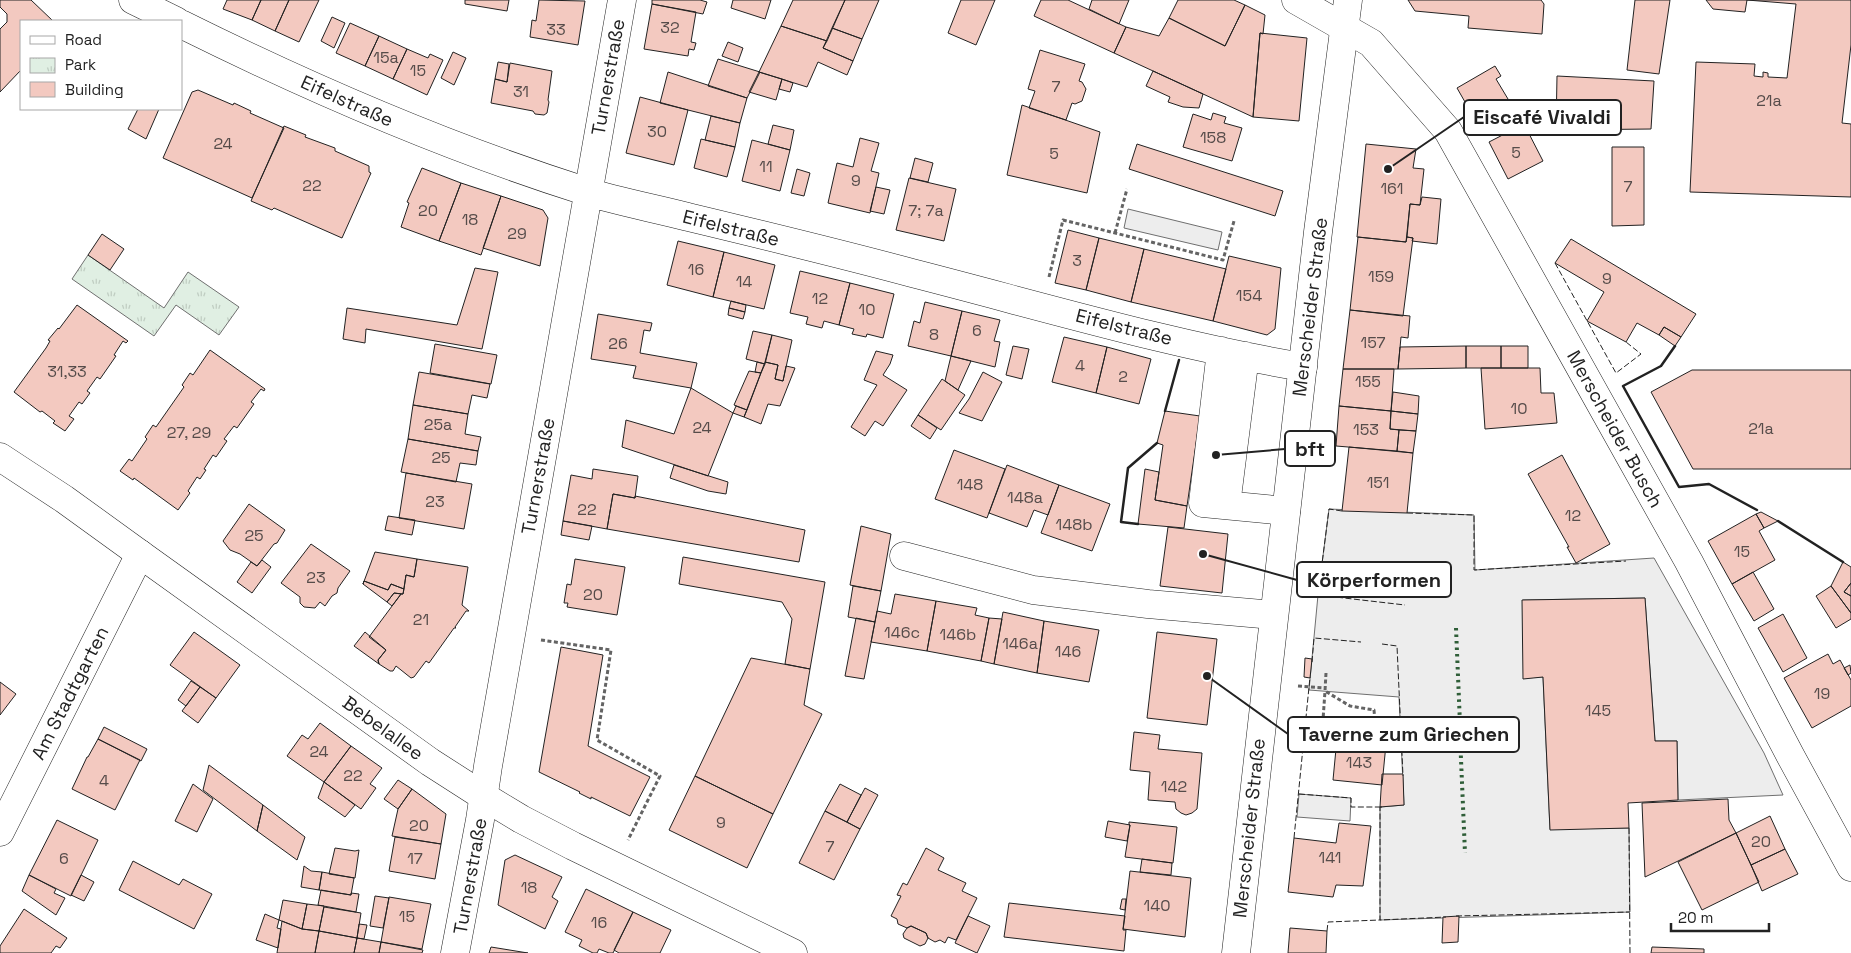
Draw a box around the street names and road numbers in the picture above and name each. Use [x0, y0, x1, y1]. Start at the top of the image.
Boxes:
street label: Turnerstraße [585, 17, 631, 137]
street label: Eifelstraße [297, 70, 397, 132]
street label: Eifelstraße [680, 204, 782, 252]
street label: Merscheider Straße [1287, 216, 1333, 398]
street label: Eifelstraße [1073, 303, 1175, 351]
street label: Merscheider Busch [1561, 346, 1669, 512]
street label: Turnerstraße [515, 416, 561, 536]
street label: Am Stadtgarten [26, 622, 114, 764]
street label: Bebelallee [337, 690, 429, 766]
street label: Merscheider Straße [1227, 737, 1271, 919]
street label: Turnerstraße [447, 816, 493, 936]

